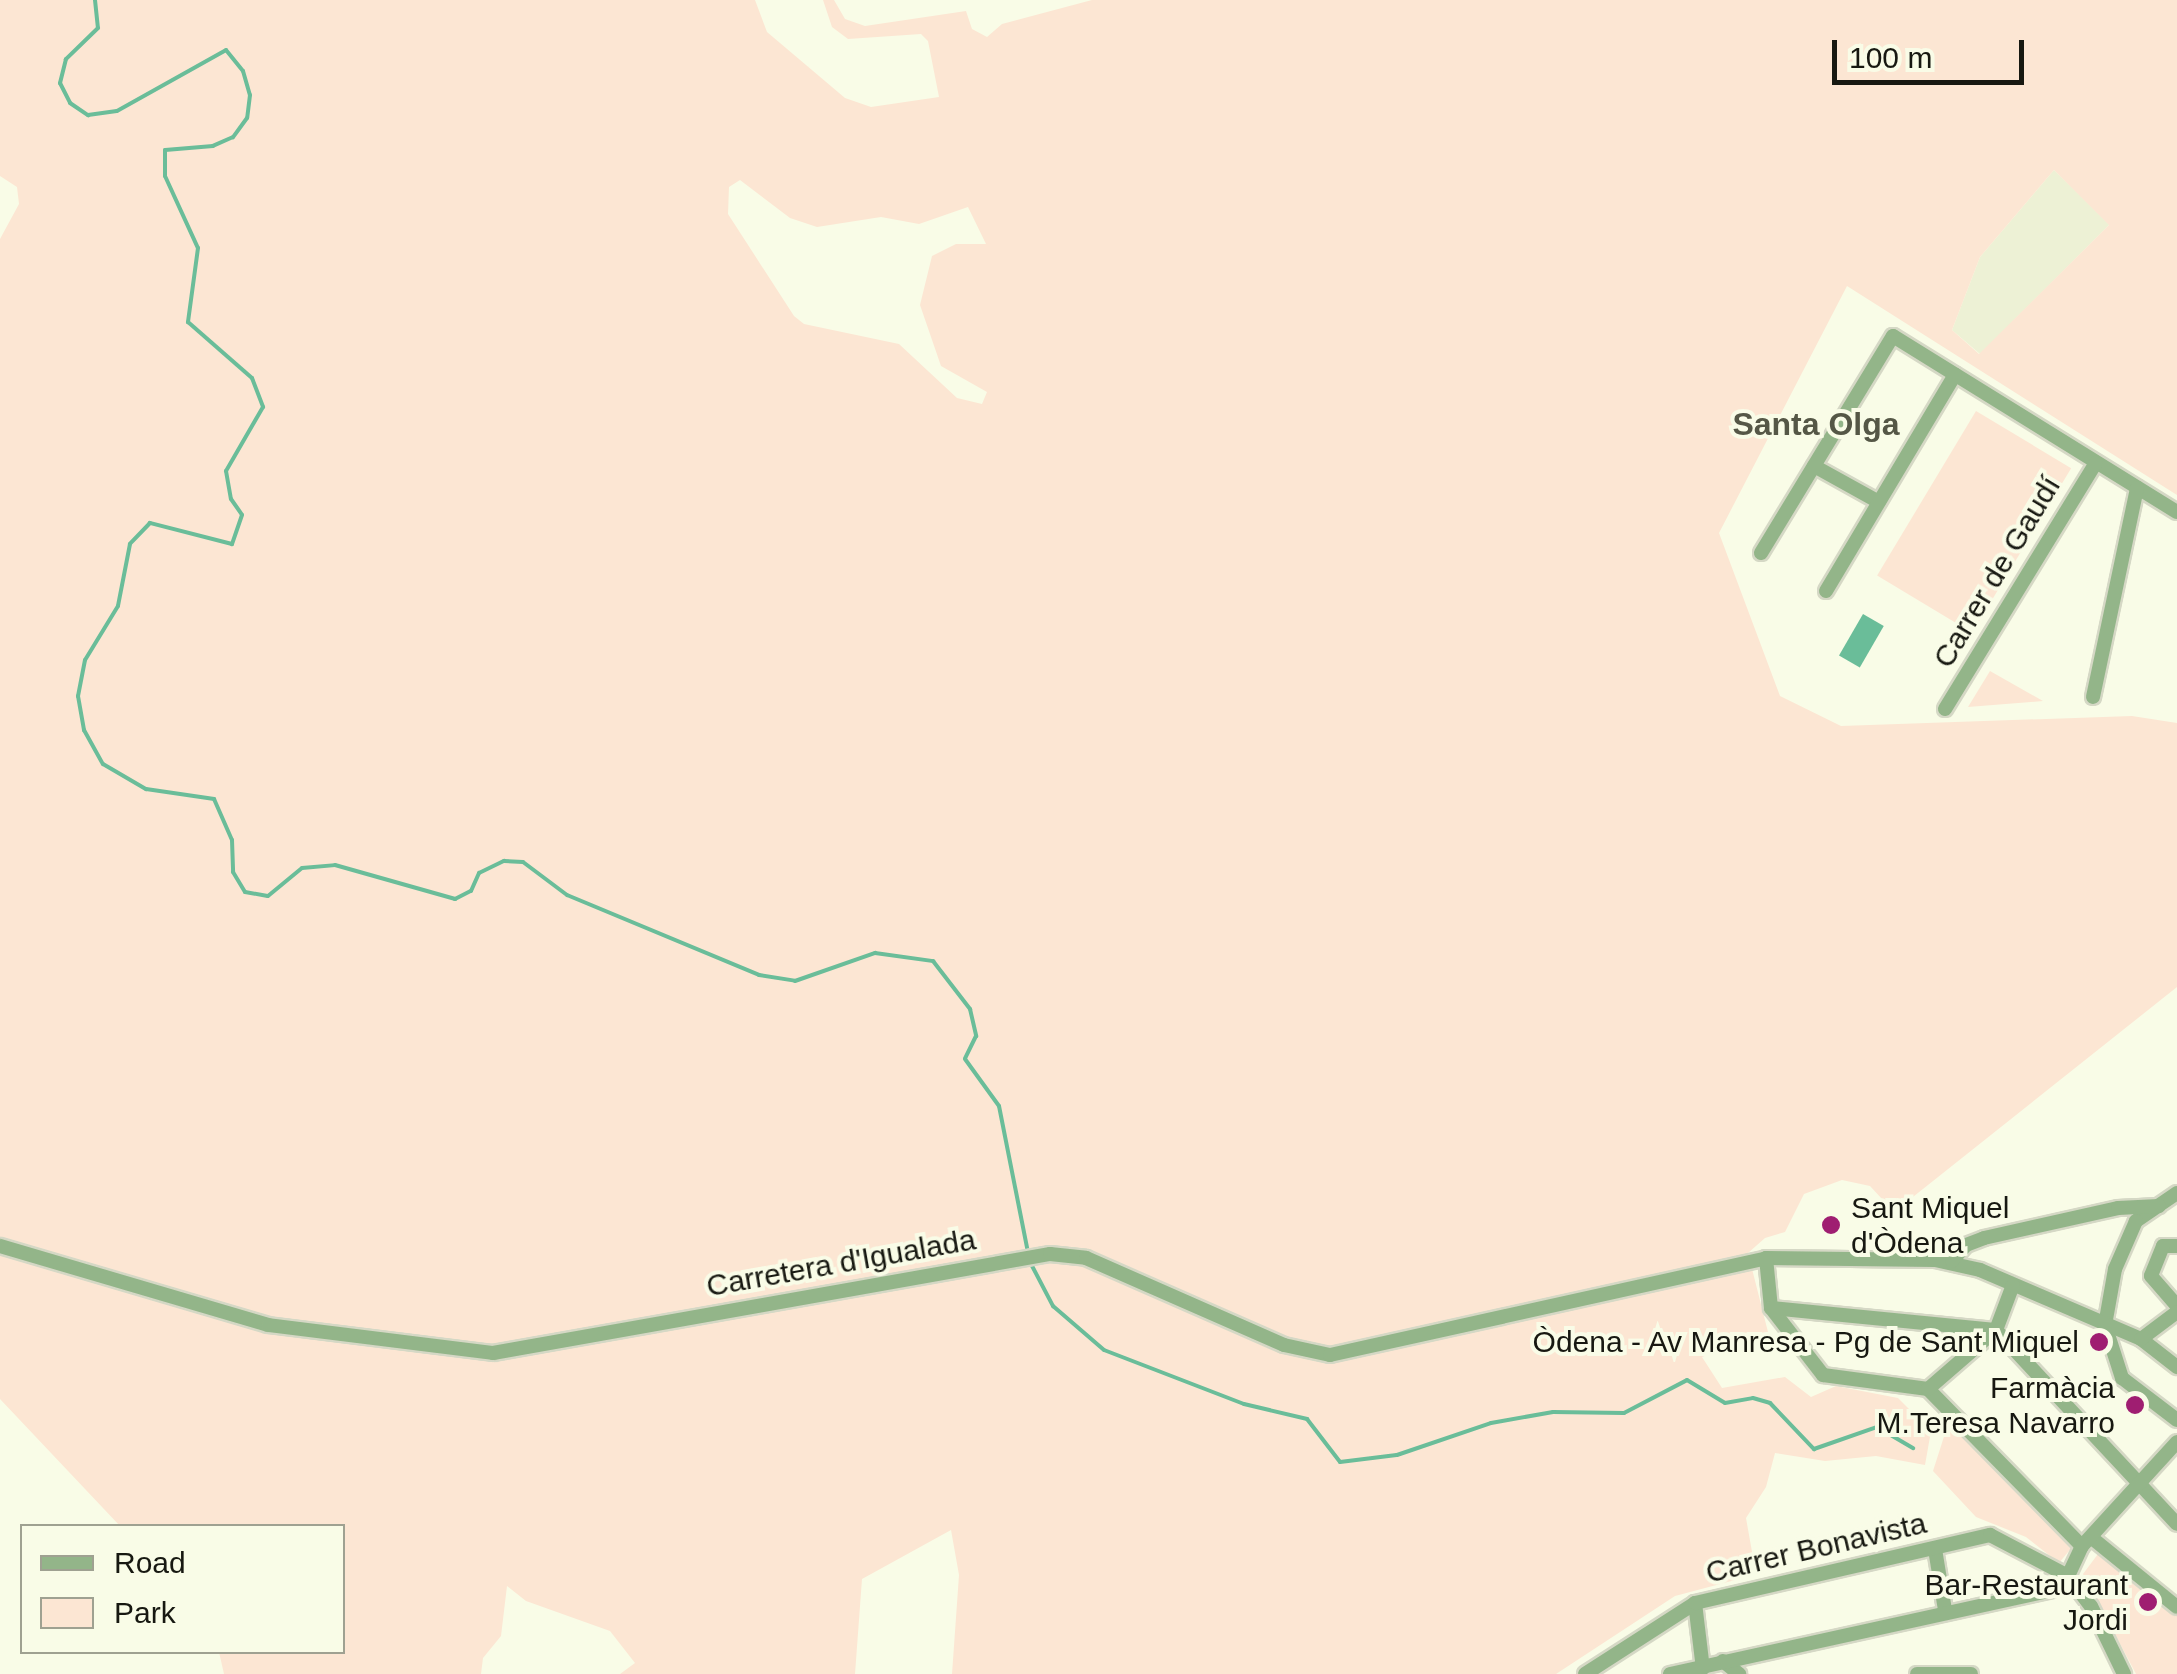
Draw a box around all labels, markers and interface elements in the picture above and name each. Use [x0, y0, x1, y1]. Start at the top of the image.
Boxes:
scale bar [1837, 20, 2030, 82]
text: 100 m [1849, 41, 1932, 74]
district label: Santa Olga [1732, 405, 1900, 443]
street label: Carrer de Gaudí [1926, 470, 2068, 674]
place label: Sant Miquel d'Òdena [1851, 1190, 2009, 1260]
marker: Sant Miquel d'Òdena [1820, 1214, 1842, 1236]
street label: Carretera d'Igualada [704, 1222, 978, 1304]
place label: Òdena - Av Manresa - Pg de Sant Miquel [1531, 1324, 2079, 1360]
marker: Òdena - Av Manresa - Pg de Sant Miquel [2088, 1331, 2110, 1353]
place label: Farmàcia M.Teresa Navarro [1877, 1370, 2115, 1440]
marker: Farmàcia M.Teresa Navarro [2124, 1394, 2146, 1416]
street label: Carrer Bonavista [1702, 1505, 1930, 1591]
legend [20, 1524, 345, 1654]
text: Road [114, 1546, 186, 1579]
place label: Bar-Restaurant Jordi [1925, 1567, 2128, 1638]
marker: Bar-Restaurant Jordi [2137, 1591, 2159, 1613]
text: Park [114, 1596, 176, 1629]

